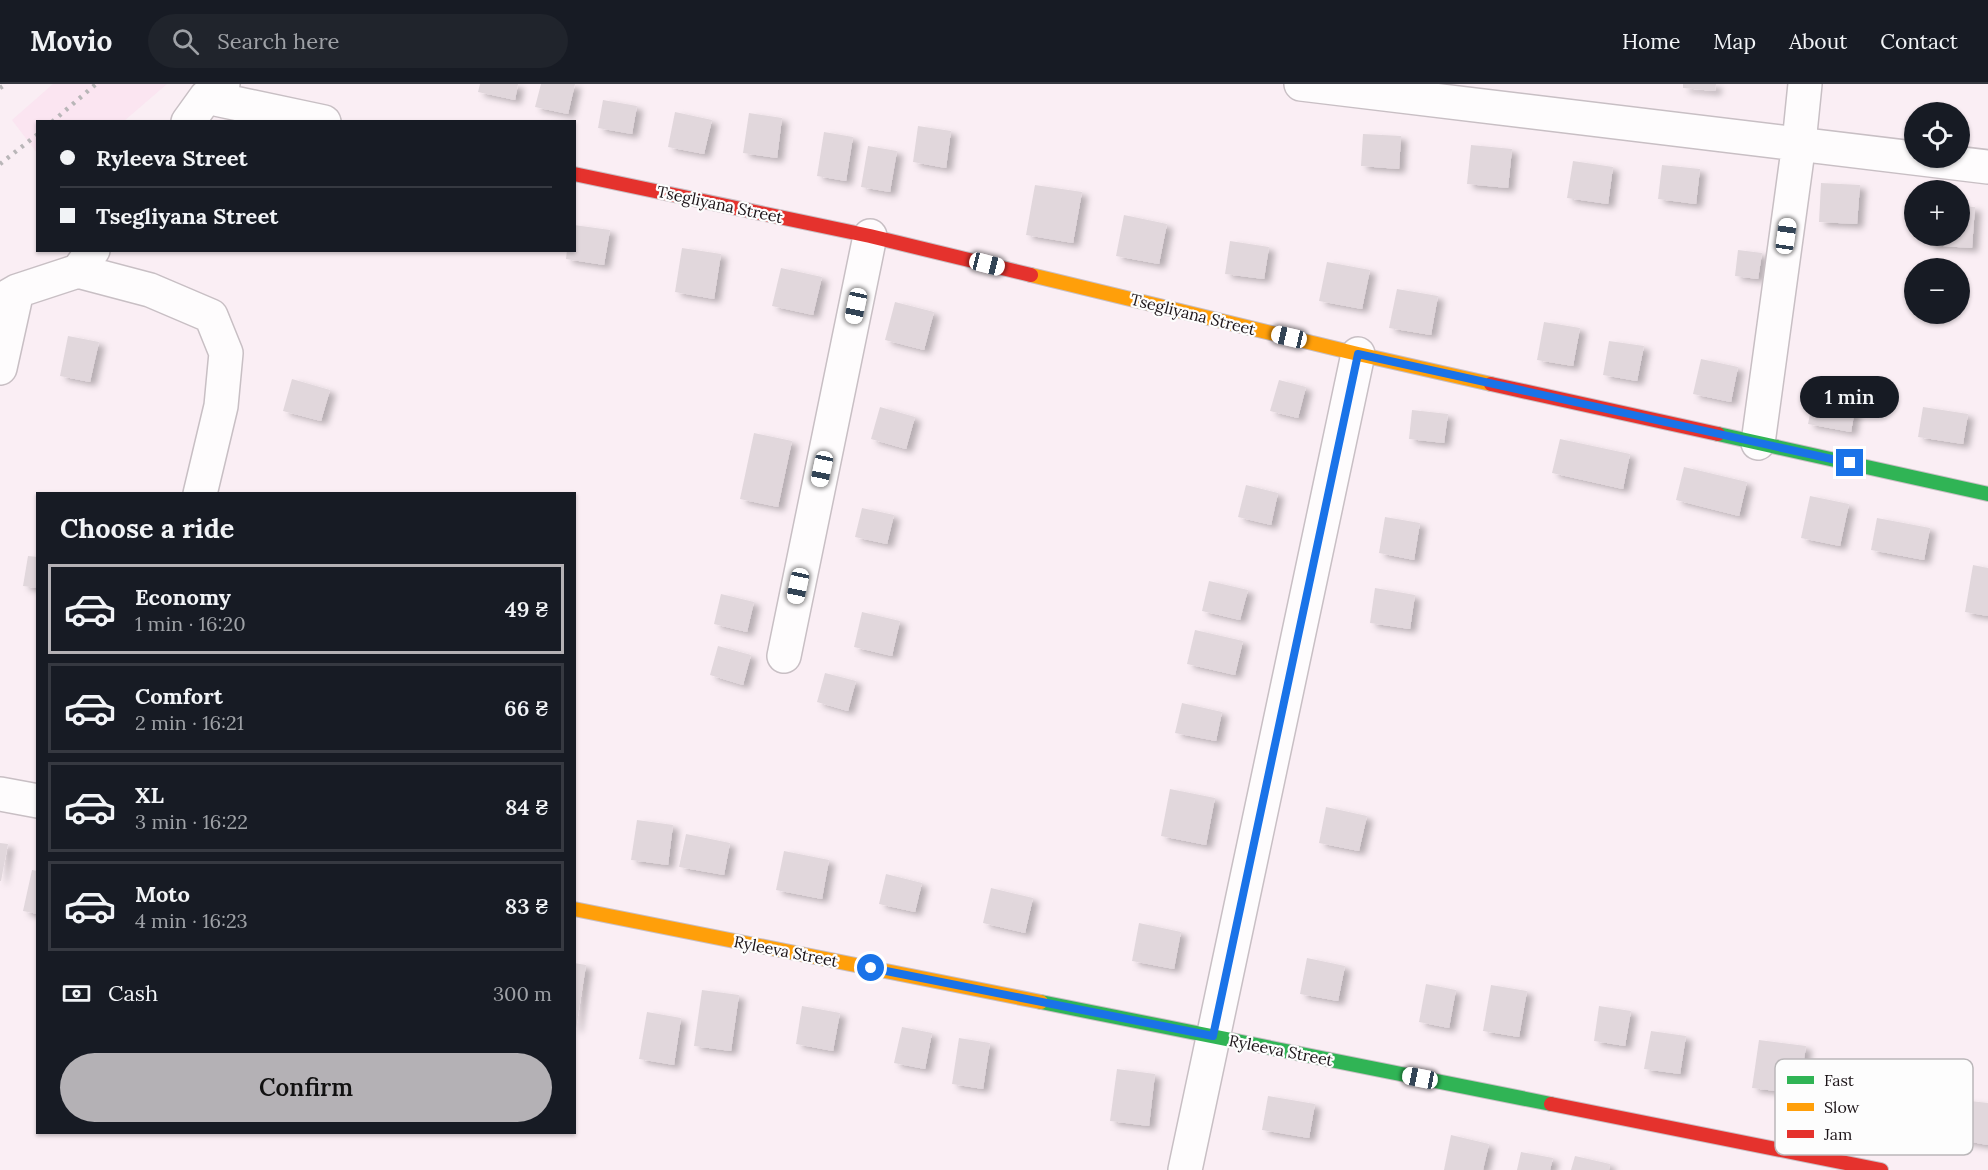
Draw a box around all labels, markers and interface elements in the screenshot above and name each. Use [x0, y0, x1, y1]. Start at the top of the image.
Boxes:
search box [148, 14, 568, 68]
text: Movio [30, 23, 112, 59]
icon: search [169, 25, 202, 58]
text: Search here [217, 27, 339, 55]
text: Home [1622, 28, 1680, 55]
text: Map [1713, 28, 1756, 55]
text: About [1789, 28, 1847, 55]
text: Contact [1880, 28, 1958, 55]
map controls [1904, 102, 1970, 324]
button: locate [1904, 102, 1970, 168]
text: Ryleeva Street [96, 144, 248, 172]
button: + [1904, 180, 1970, 246]
street label: Tsegliyana Street [655, 181, 786, 227]
text: Tsegliyana Street [96, 202, 278, 230]
car [1775, 217, 1797, 255]
car [967, 251, 1007, 277]
button: − [1904, 258, 1970, 324]
car [843, 287, 869, 325]
street label: Tsegliyana Street [1128, 289, 1258, 339]
car [1269, 324, 1309, 350]
callout: 1 min [1800, 376, 1900, 418]
text: 1 min [1824, 384, 1875, 409]
route end [1836, 449, 1863, 476]
car [809, 450, 835, 488]
text: Choose a ride [60, 511, 234, 545]
car [785, 567, 811, 605]
icon: car [63, 582, 117, 636]
text: Economy [135, 583, 231, 611]
text: 49 ₴ [505, 595, 549, 623]
text: 1 min · 16:20 [135, 611, 246, 636]
icon: car [63, 681, 117, 735]
text: Comfort [135, 682, 223, 710]
text: 66 ₴ [504, 694, 549, 722]
text: 2 min · 16:21 [135, 710, 244, 735]
icon: car [63, 780, 117, 834]
text: XL [135, 781, 164, 809]
text: 84 ₴ [505, 793, 549, 821]
text: 3 min · 16:22 [135, 809, 248, 834]
icon: car [63, 879, 117, 933]
text: Moto [135, 880, 190, 908]
text: 83 ₴ [505, 892, 549, 920]
text: 4 min · 16:23 [135, 908, 248, 933]
street label: Ryleeva Street [732, 931, 841, 971]
route start [857, 954, 884, 981]
icon: cash [60, 977, 93, 1010]
text: Cash [108, 979, 158, 1007]
text: 300 m [493, 981, 552, 1006]
street label: Ryleeva Street [1227, 1030, 1336, 1070]
button: Confirm [60, 1053, 552, 1122]
legend [1775, 1059, 1973, 1155]
car [1401, 1066, 1439, 1090]
text: Fast [1824, 1070, 1855, 1090]
text: Slow [1824, 1097, 1860, 1117]
text: Jam [1823, 1124, 1852, 1144]

